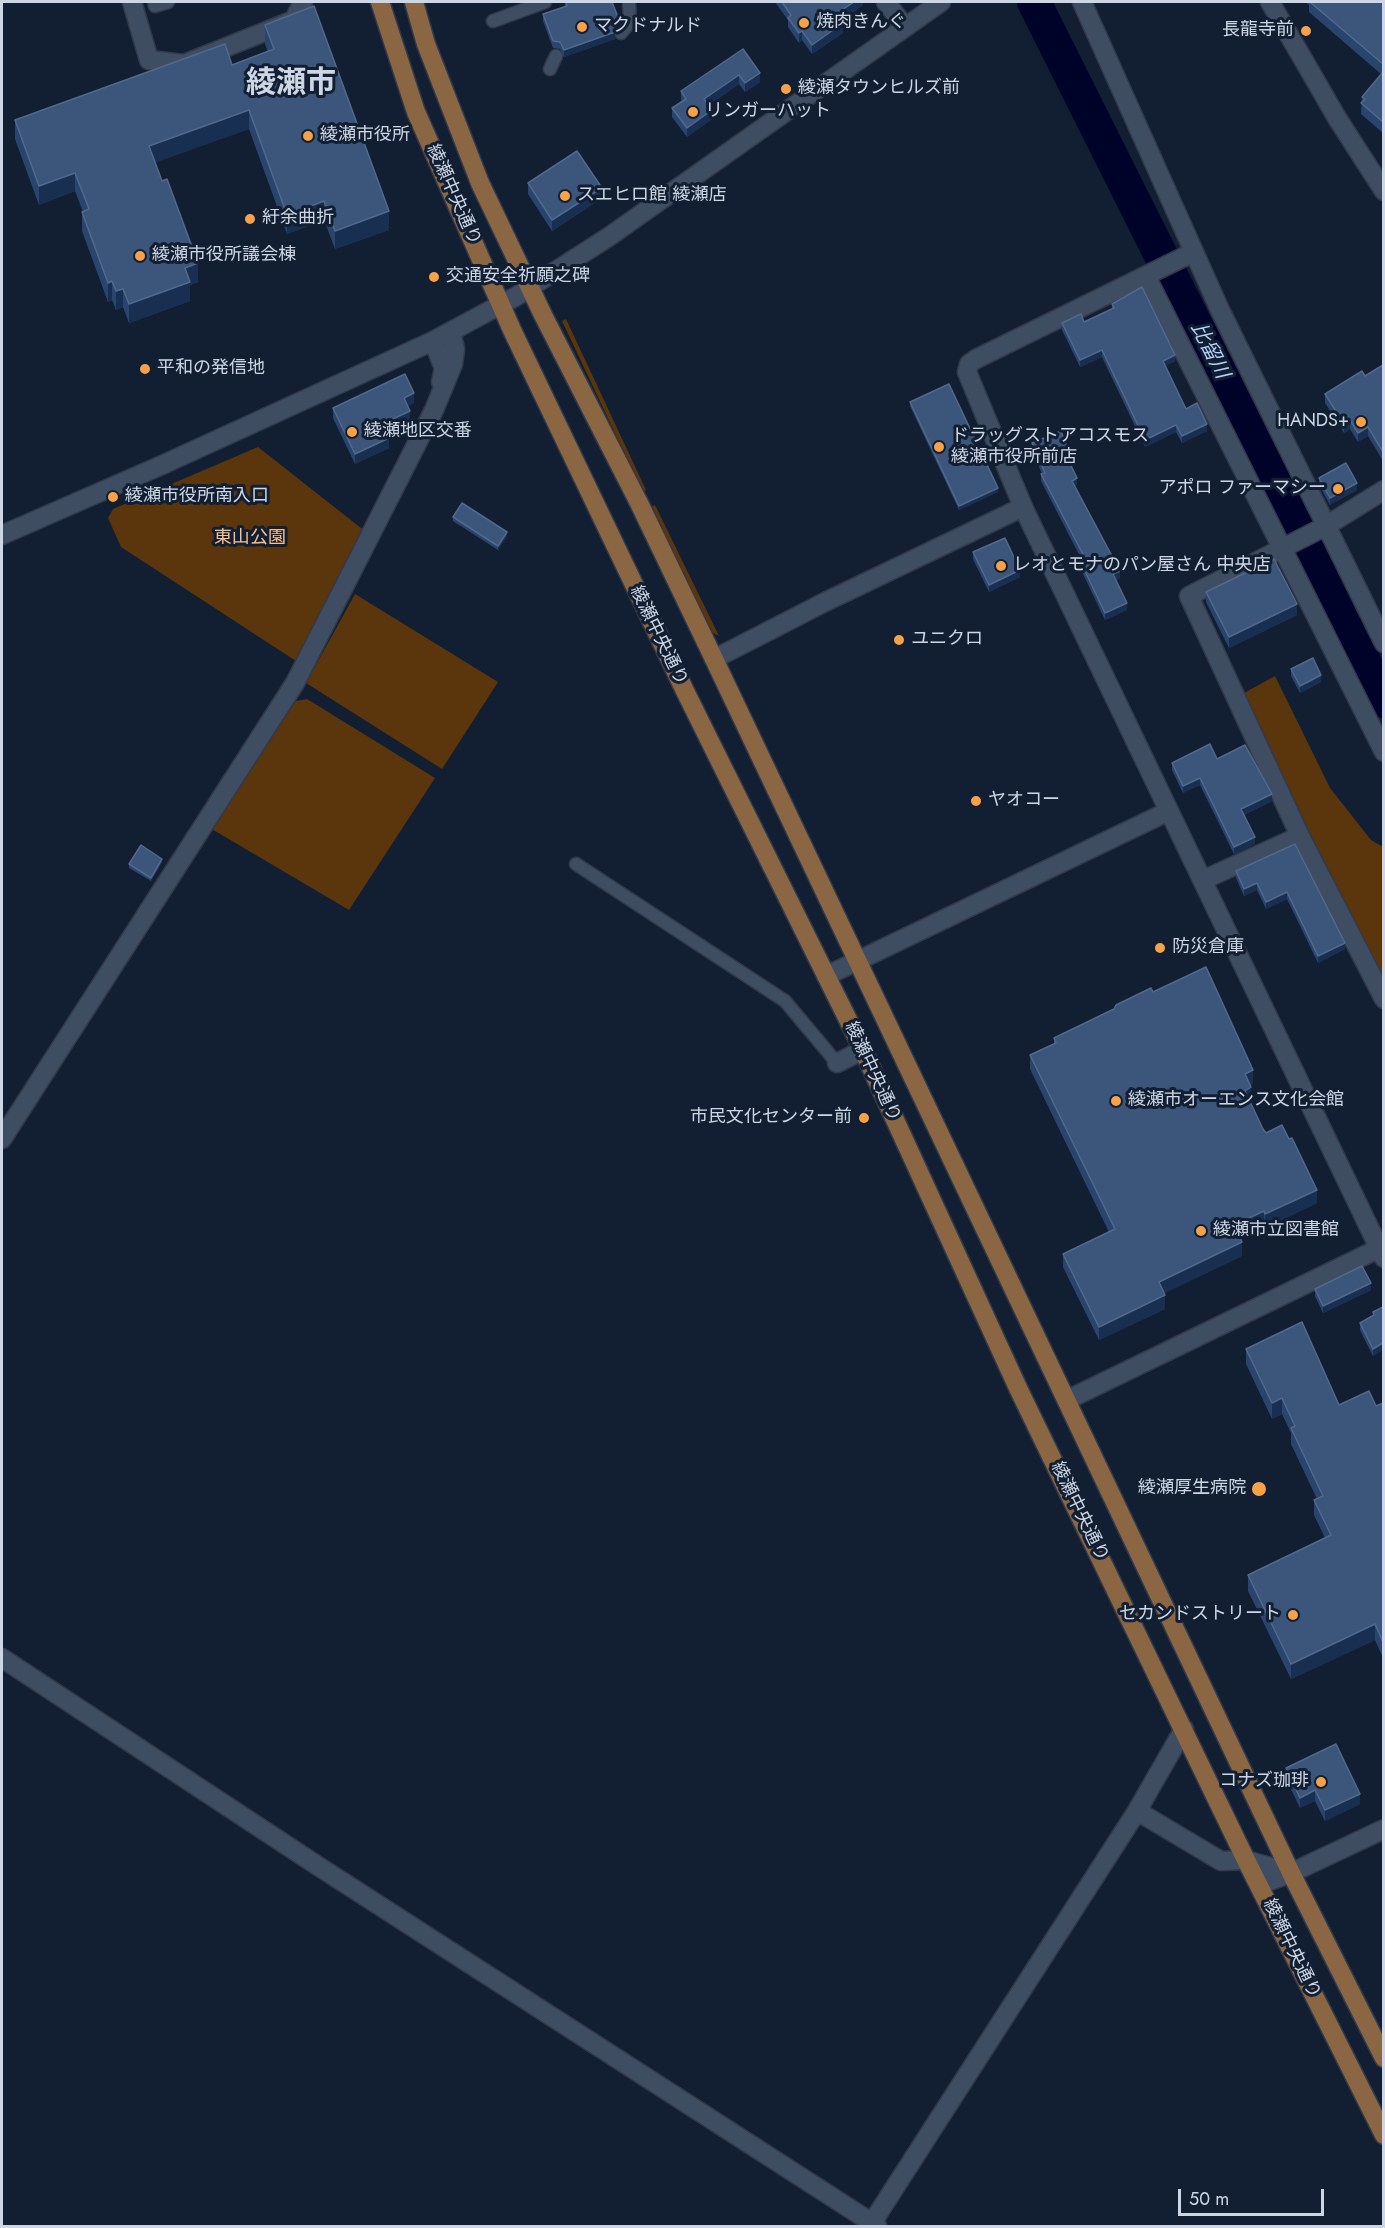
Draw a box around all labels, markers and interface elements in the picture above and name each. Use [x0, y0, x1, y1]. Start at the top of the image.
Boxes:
place label: 焼肉きんぐ [816, 12, 906, 34]
place label: マクドナルド [594, 16, 702, 38]
marker: 焼肉きんぐ [797, 16, 811, 30]
marker: マクドナルド [575, 20, 589, 34]
place label: 長龍寺前 [1222, 20, 1294, 42]
marker: 長龍寺前 [1299, 24, 1313, 38]
district label: 綾瀬市 [246, 67, 336, 103]
place label: 綾瀬タウンヒルズ前 [798, 78, 960, 100]
marker: 綾瀬タウンヒルズ前 [779, 82, 793, 96]
place label: リンガーハット [705, 101, 831, 123]
marker: リンガーハット [686, 105, 700, 119]
place label: 綾瀬市役所 [320, 125, 410, 147]
marker: 綾瀬市役所 [301, 129, 315, 143]
street label: 綾瀬中央通り [421, 141, 485, 249]
place label: スエヒロ館 綾瀬店 [577, 185, 726, 207]
marker: スエヒロ館 綾瀬店 [558, 189, 572, 203]
place label: 紆余曲折 [262, 208, 334, 230]
marker: 紆余曲折 [243, 212, 257, 226]
place label: 綾瀬市役所議会棟 [152, 245, 296, 267]
marker: 綾瀬市役所議会棟 [133, 249, 147, 263]
place label: 交通安全祈願之碑 [446, 266, 590, 288]
marker: 交通安全祈願之碑 [427, 270, 441, 284]
water label: 比留川 [1185, 319, 1233, 383]
place label: 平和の発信地 [157, 358, 265, 380]
marker: 平和の発信地 [138, 362, 152, 376]
place label: HANDS+ [1277, 411, 1349, 433]
marker: HANDS+ [1354, 415, 1368, 429]
place label: 綾瀬地区交番 [364, 421, 472, 443]
marker: 綾瀬地区交番 [345, 425, 359, 439]
place label: ドラッグストアコスモス 綾瀬市役所前店 [951, 426, 1149, 468]
marker: ドラッグストアコスモス 綾瀬市役所前店 [932, 440, 946, 454]
place label: アポロ ファーマシー [1159, 478, 1326, 500]
marker: アポロ ファーマシー [1331, 482, 1345, 496]
place label: 綾瀬市役所南入口 [125, 486, 269, 508]
marker: 綾瀬市役所南入口 [106, 490, 120, 504]
park label: 東山公園 [214, 528, 286, 550]
place label: レオとモナのパン屋さん 中央店 [1013, 555, 1270, 577]
marker: レオとモナのパン屋さん 中央店 [994, 559, 1008, 573]
street label: 綾瀬中央通り [625, 583, 691, 689]
place label: ユニクロ [911, 629, 983, 651]
marker: ユニクロ [892, 633, 906, 647]
place label: ヤオコー [988, 790, 1060, 812]
marker: ヤオコー [969, 794, 983, 808]
place label: 防災倉庫 [1172, 937, 1244, 959]
marker: 防災倉庫 [1153, 941, 1167, 955]
street label: 綾瀬中央通り [839, 1018, 905, 1126]
place label: 綾瀬市オーエンス文化会館 [1128, 1090, 1344, 1112]
marker: 綾瀬市オーエンス文化会館 [1109, 1094, 1123, 1108]
place label: 市民文化センター前 [690, 1107, 852, 1129]
marker: 市民文化センター前 [857, 1111, 871, 1125]
place label: 綾瀬市立図書館 [1213, 1220, 1339, 1242]
marker: 綾瀬市立図書館 [1194, 1224, 1208, 1238]
street label: 綾瀬中央通り [1046, 1459, 1112, 1565]
place label: 綾瀬厚生病院 [1138, 1478, 1246, 1500]
marker: 綾瀬厚生病院 [1250, 1480, 1268, 1498]
place label: セカンドストリート [1119, 1604, 1281, 1626]
marker: セカンドストリート [1286, 1608, 1300, 1622]
place label: コナズ珈琲 [1219, 1771, 1309, 1793]
marker: コナズ珈琲 [1314, 1775, 1328, 1789]
street label: 綾瀬中央通り [1258, 1896, 1324, 2002]
scale bar [1181, 2177, 1326, 2215]
text: 50 m [1189, 2186, 1229, 2212]

